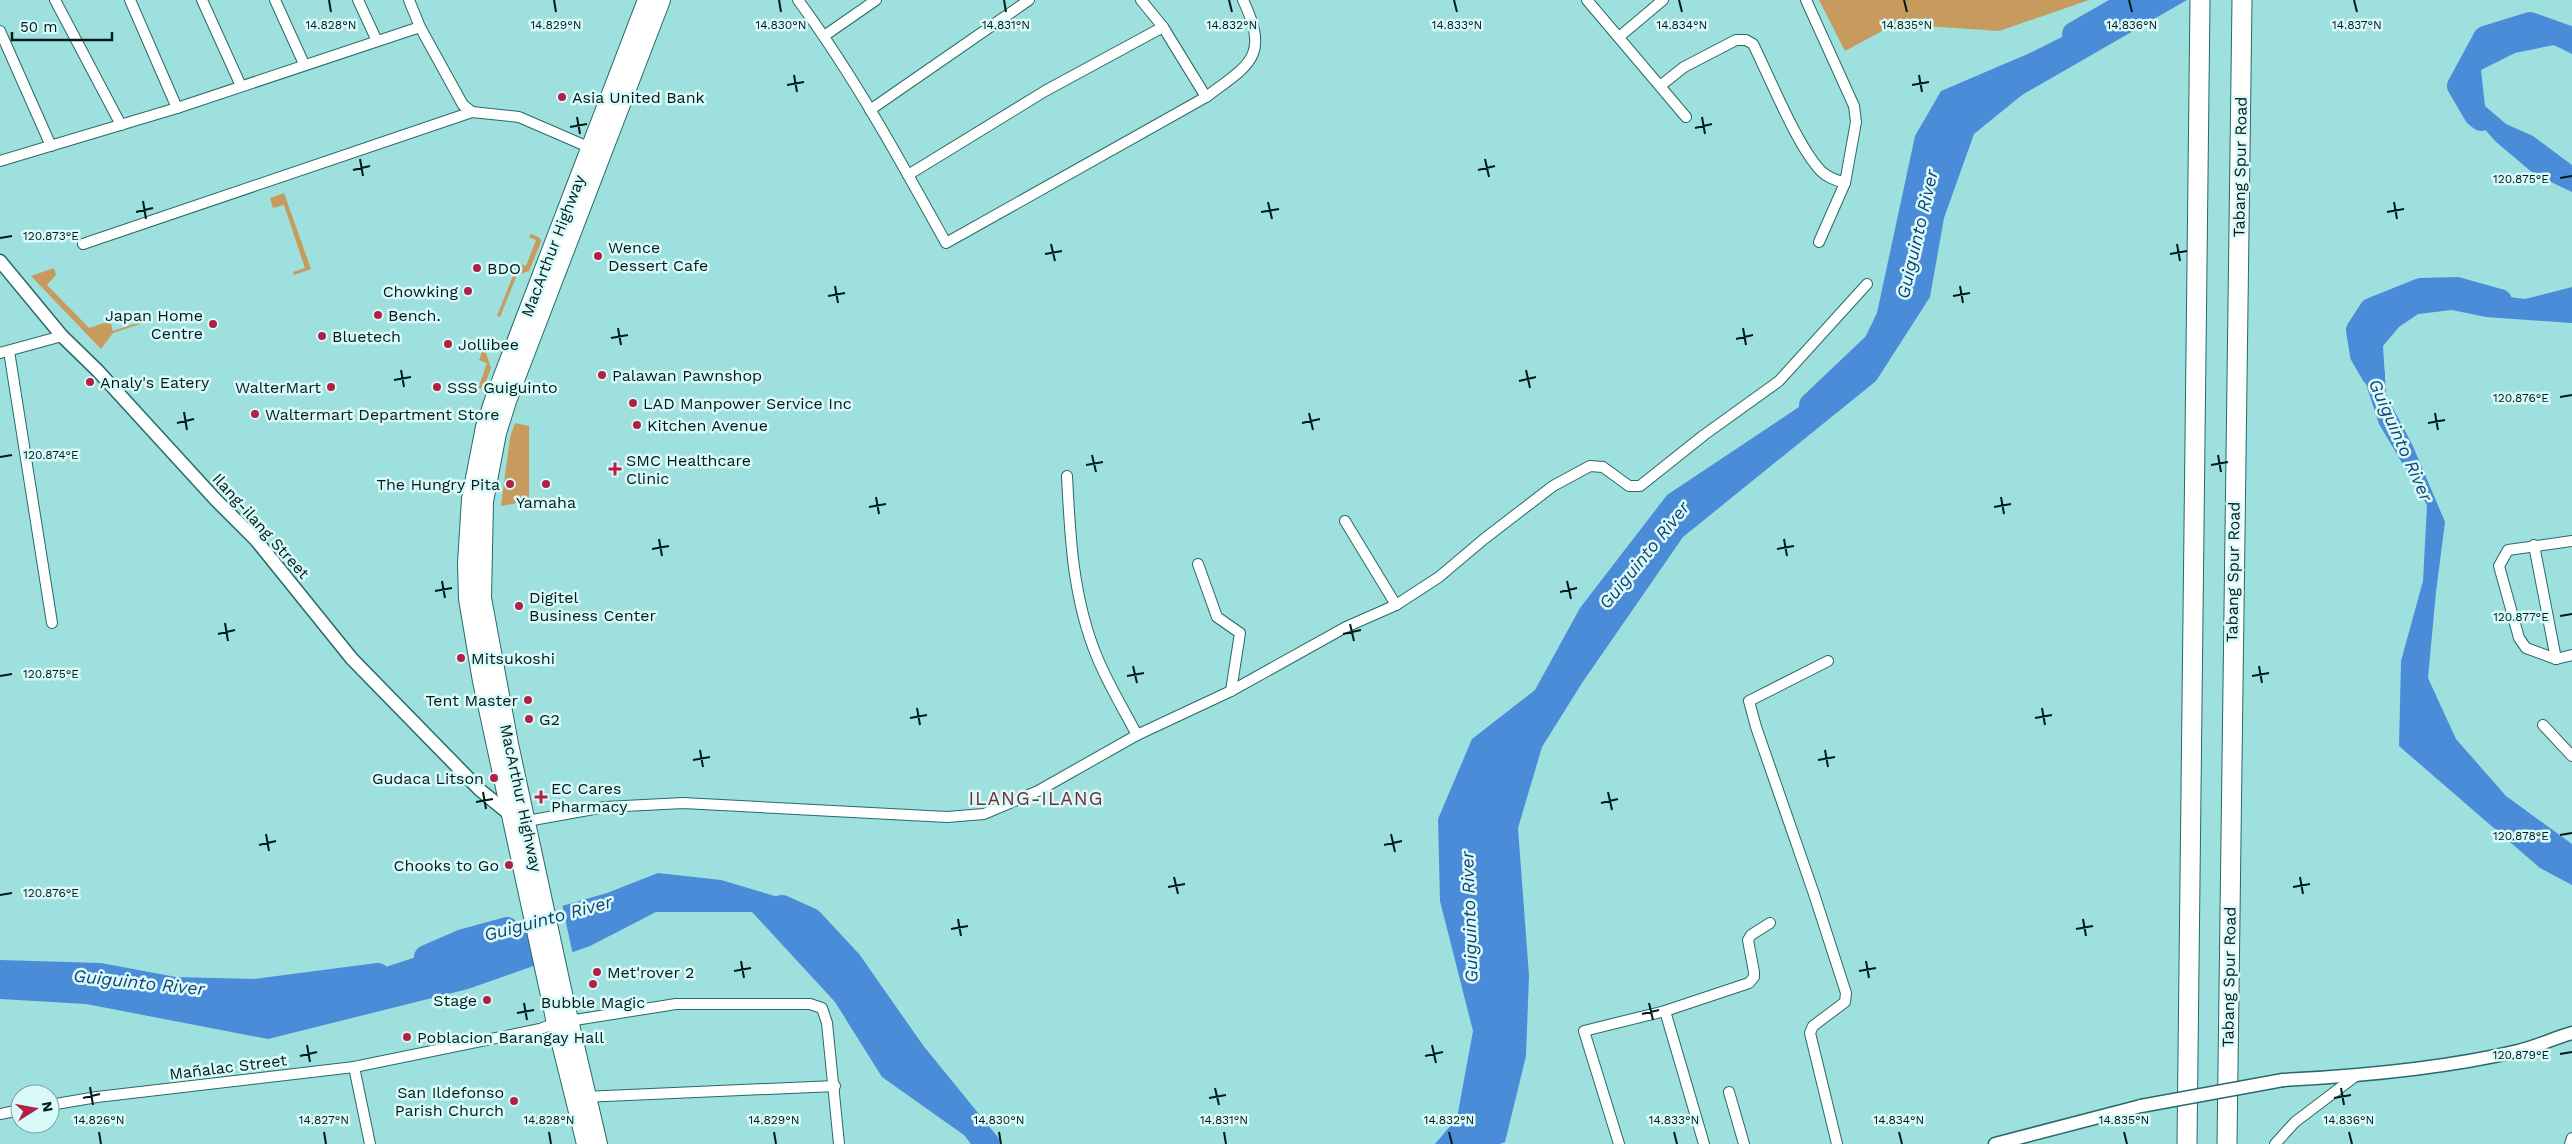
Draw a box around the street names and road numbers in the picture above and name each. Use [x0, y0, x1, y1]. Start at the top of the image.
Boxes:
street label: Tabang Spur Road [2229, 96, 2251, 238]
street label: MacArthur Highway [517, 172, 589, 320]
street label: Ilang-ilang Street [209, 469, 314, 583]
street label: Tabang Spur Road [2222, 501, 2244, 643]
street label: MacArthur Highway [496, 722, 546, 874]
street label: Tabang Spur Road [2218, 906, 2240, 1048]
street label: Mañalac Street [168, 1050, 288, 1084]

